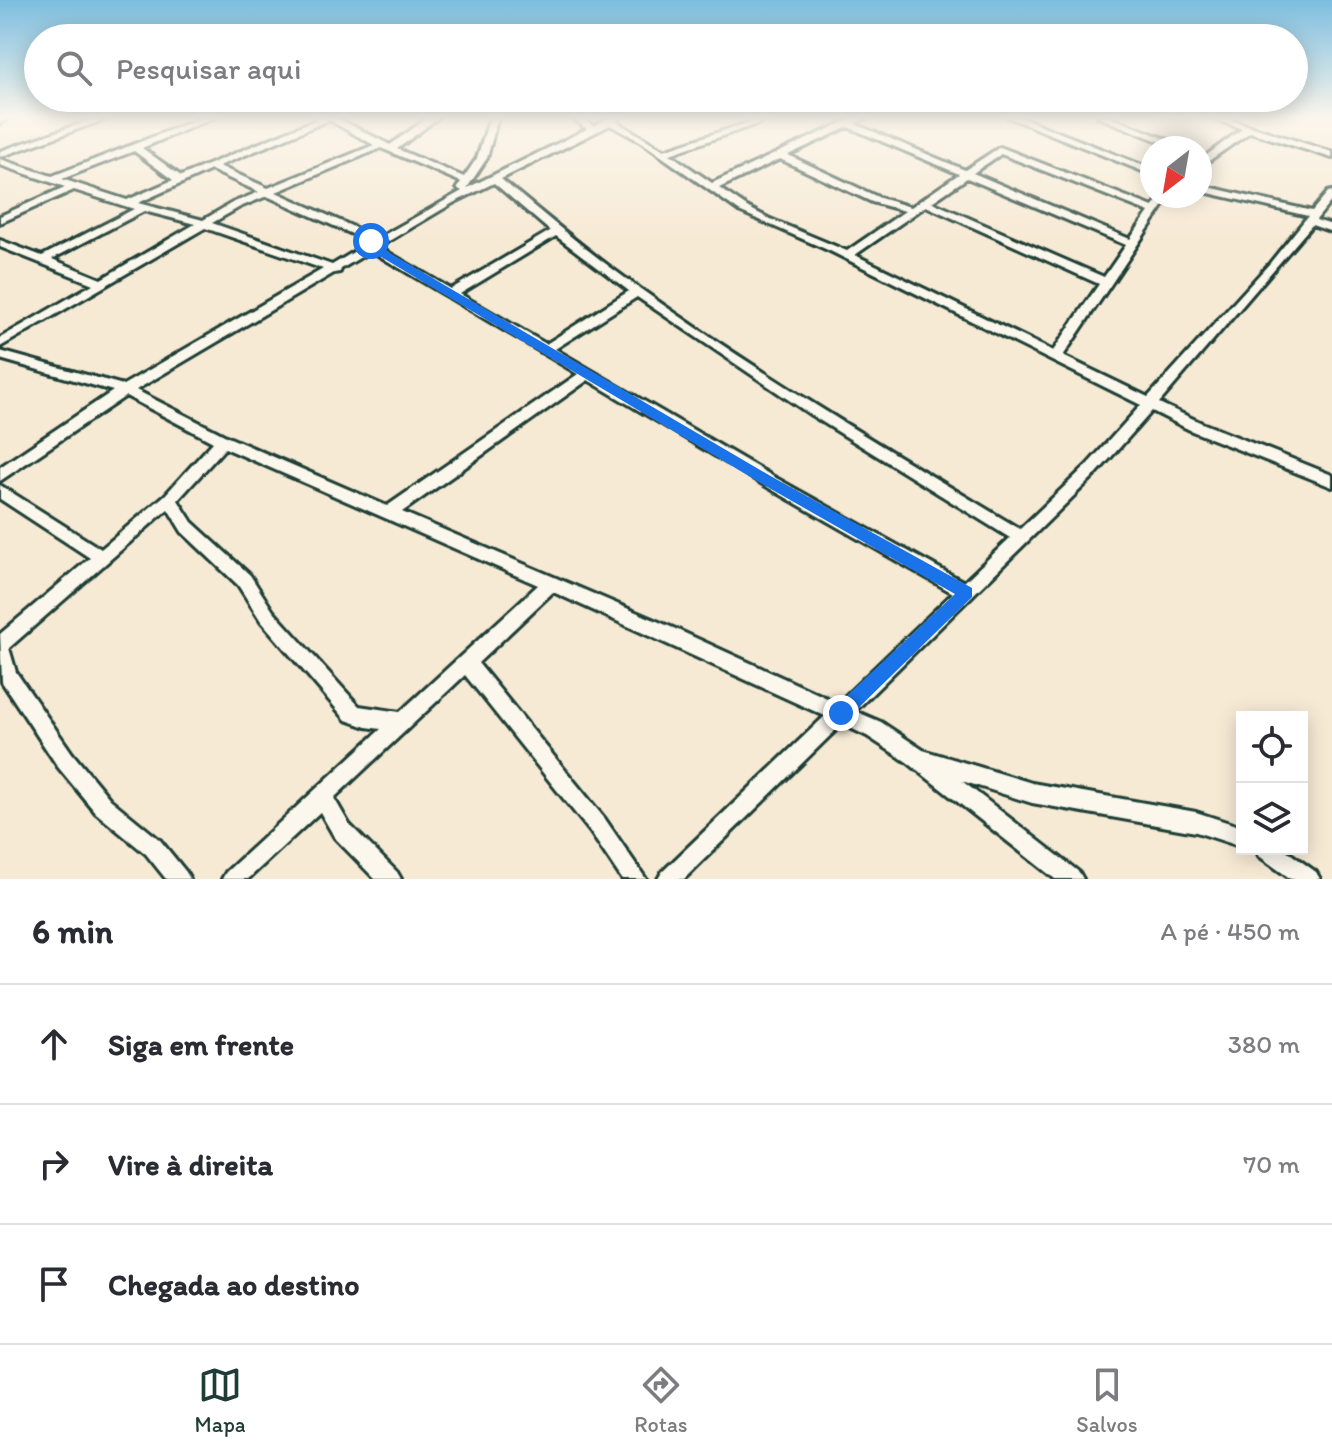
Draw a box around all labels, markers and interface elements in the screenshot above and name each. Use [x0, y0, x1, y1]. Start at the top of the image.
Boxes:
search box [24, 24, 1308, 112]
icon: search [52, 46, 96, 90]
text: Pesquisar aqui [116, 50, 301, 87]
north arrow [1140, 136, 1212, 208]
route start [353, 223, 389, 259]
route end [823, 695, 859, 731]
map controls [1236, 711, 1308, 855]
button: locate [1236, 711, 1308, 783]
button: layers [1236, 783, 1308, 855]
text: 6 min [32, 911, 113, 952]
text: A pé · 450 m [1160, 915, 1300, 947]
icon: ahead [32, 1022, 76, 1066]
text: Siga em frente [108, 1026, 294, 1063]
text: 380 m [1228, 1028, 1300, 1060]
icon: right [32, 1142, 76, 1186]
text: Vire à direita [108, 1146, 273, 1183]
text: 70 m [1243, 1148, 1300, 1180]
icon: arrive [32, 1262, 76, 1306]
text: Chegada ao destino [108, 1266, 360, 1303]
tab: Mapa [194, 1363, 246, 1438]
tab: Rotas [634, 1363, 688, 1438]
tab: Salvos [1076, 1363, 1138, 1438]

